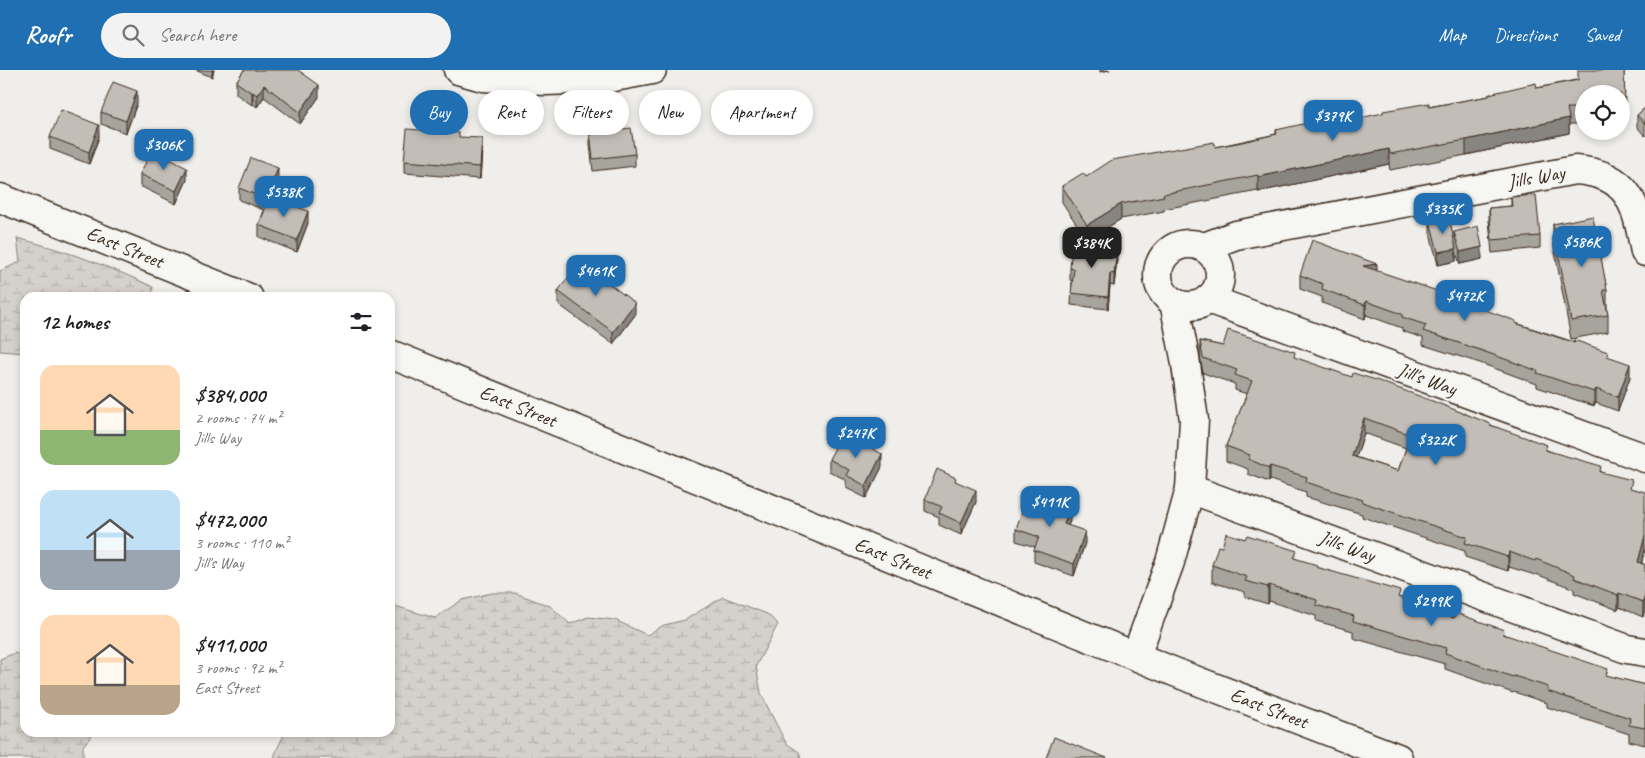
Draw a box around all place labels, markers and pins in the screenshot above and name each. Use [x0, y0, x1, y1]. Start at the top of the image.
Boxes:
pin: $379K [1298, 100, 1368, 142]
pin: $306K [129, 128, 199, 171]
pin: $538K [249, 176, 319, 218]
pin: $335K [1408, 192, 1478, 235]
pin: $384K [1057, 226, 1127, 269]
pin: $586K [1547, 226, 1617, 268]
pin: $461K [561, 254, 631, 297]
pin: $472K [1430, 280, 1500, 322]
pin: $247K [821, 416, 891, 459]
pin: $322K [1401, 424, 1471, 466]
pin: $411K [1015, 486, 1085, 528]
pin: $299K [1397, 584, 1467, 627]

